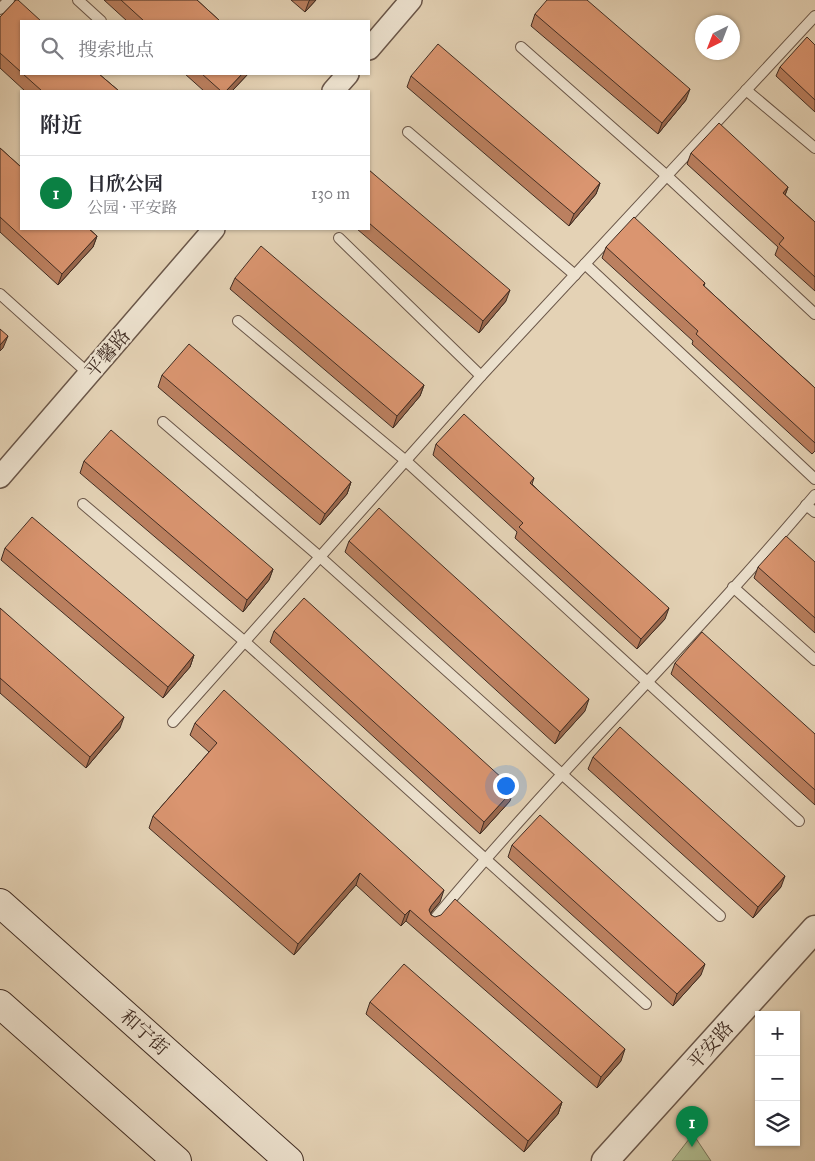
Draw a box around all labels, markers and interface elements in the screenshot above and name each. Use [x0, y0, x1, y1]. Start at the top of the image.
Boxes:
north arrow [695, 15, 740, 60]
search box [20, 20, 370, 75]
icon: search [38, 34, 66, 62]
text: 搜索地点 [78, 38, 154, 61]
text: 附近 [40, 112, 82, 138]
text: 日欣公园 [87, 172, 163, 195]
text: 1 [53, 184, 59, 203]
text: 130 m [311, 184, 350, 203]
text: 公园 · 平安路 [87, 198, 177, 217]
street label: 平馨路 [80, 324, 135, 382]
your location [493, 773, 519, 799]
street label: 和宁街 [116, 1005, 174, 1060]
map controls [755, 1011, 800, 1146]
button: + [755, 1011, 800, 1056]
street label: 平安路 [683, 1016, 738, 1074]
button: − [755, 1056, 800, 1101]
button: layers [755, 1101, 800, 1146]
pin: 1 [676, 1106, 708, 1147]

